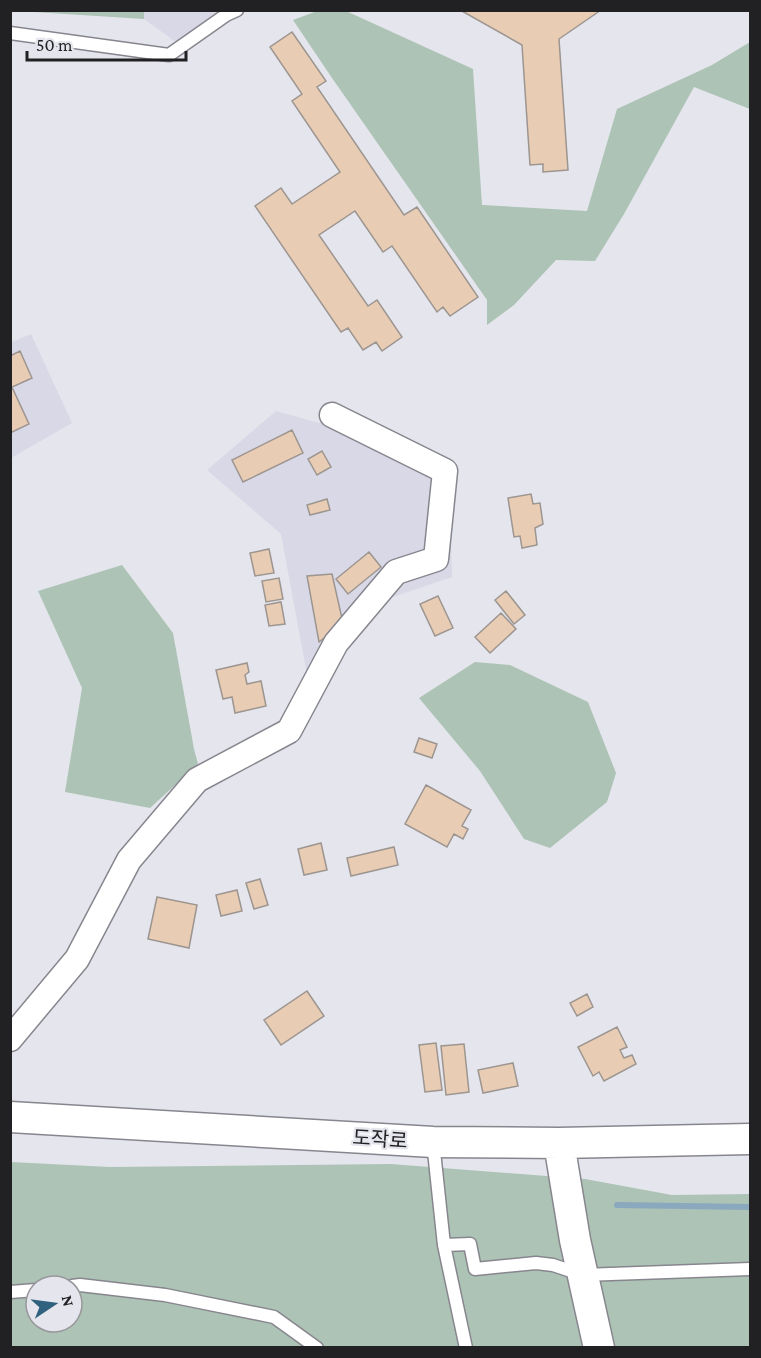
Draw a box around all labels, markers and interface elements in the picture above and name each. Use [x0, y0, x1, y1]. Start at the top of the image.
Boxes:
scale bar [27, 24, 186, 62]
text: 50 m [36, 35, 73, 55]
street label: 도작로 [352, 1126, 408, 1152]
north arrow [24, 1274, 84, 1334]
text: N [59, 1294, 78, 1308]

